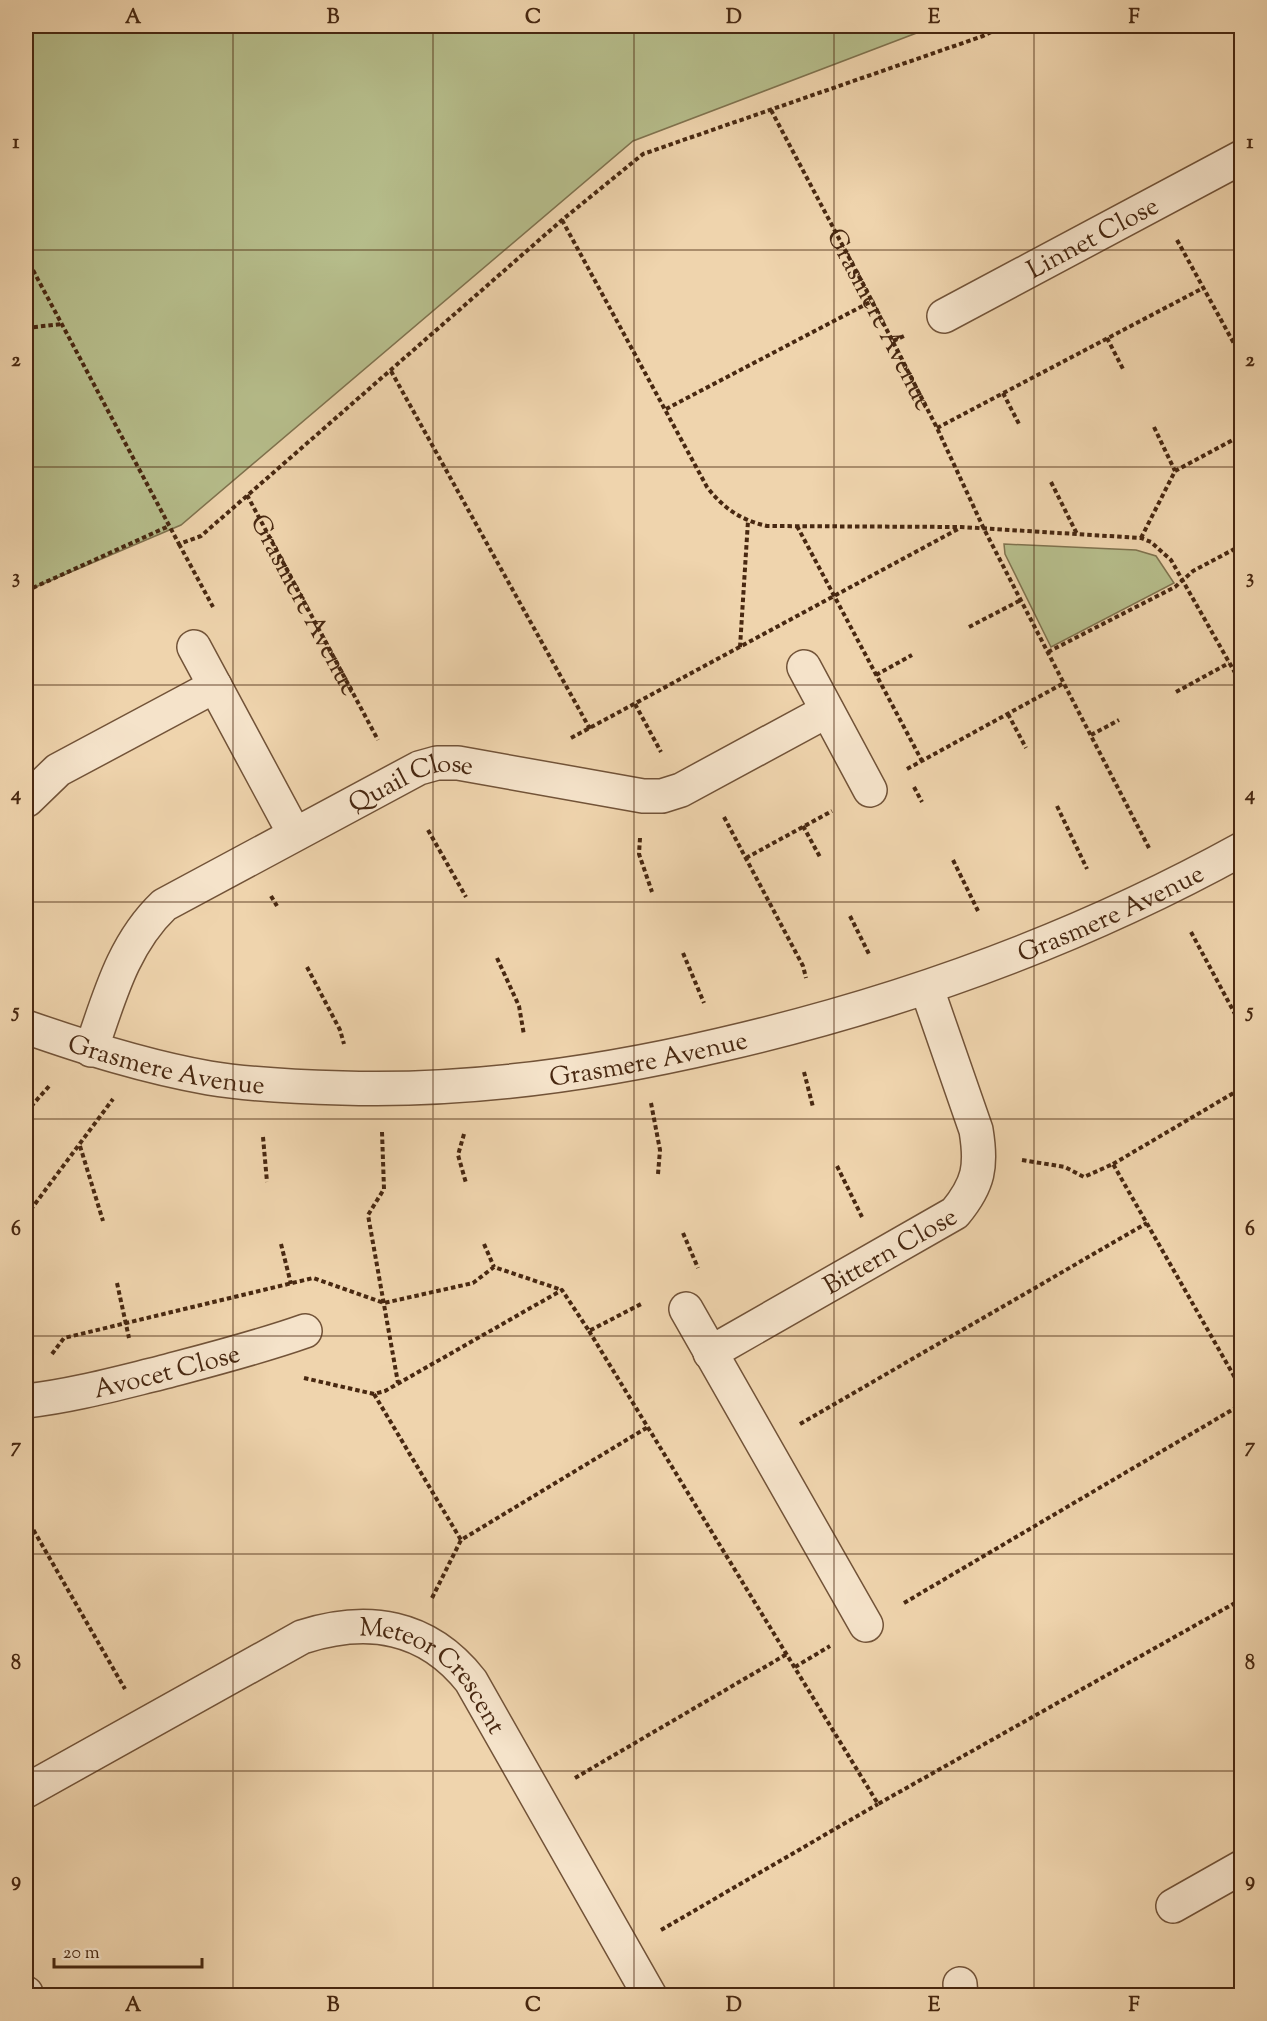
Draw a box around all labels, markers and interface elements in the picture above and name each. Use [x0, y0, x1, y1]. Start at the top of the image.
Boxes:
text: A [125, 4, 142, 33]
text: B [327, 4, 340, 33]
text: C [525, 4, 541, 33]
text: D [726, 4, 742, 33]
text: E [928, 4, 941, 33]
text: F [1128, 4, 1140, 33]
text: 1 [13, 129, 20, 158]
text: 1 [1247, 129, 1254, 158]
street label: Linnet Close [1021, 189, 1166, 289]
street label: Grasmere Avenue [816, 222, 941, 418]
text: 2 [11, 347, 21, 376]
text: 2 [1245, 347, 1255, 376]
street label: Grasmere Avenue [240, 508, 367, 703]
text: 3 [12, 564, 20, 593]
text: 3 [1246, 564, 1254, 593]
street label: Quail Close [342, 747, 476, 824]
text: 4 [10, 781, 21, 810]
text: 4 [1244, 781, 1255, 810]
street label: Grasmere Avenue [1012, 857, 1211, 973]
text: 5 [11, 998, 20, 1027]
text: 5 [1245, 998, 1254, 1027]
street label: Grasmere Avenue [547, 1023, 752, 1098]
street label: Grasmere Avenue [63, 1026, 266, 1105]
street label: Bittern Close [817, 1199, 965, 1305]
text: 6 [11, 1216, 21, 1245]
text: 6 [1245, 1216, 1255, 1245]
street label: Avocet Close [90, 1336, 245, 1409]
text: 7 [11, 1433, 22, 1462]
text: 7 [1245, 1433, 1256, 1462]
street label: Meteor Crescent [358, 1610, 513, 1742]
text: 8 [11, 1650, 21, 1679]
text: 8 [1245, 1650, 1255, 1679]
text: 9 [11, 1867, 21, 1896]
text: 9 [1245, 1867, 1255, 1896]
scale bar [54, 1931, 202, 1969]
text: 20 m [63, 1941, 100, 1967]
text: A [125, 1992, 142, 2021]
text: B [327, 1992, 340, 2021]
text: C [525, 1992, 541, 2021]
text: D [726, 1992, 742, 2021]
text: E [928, 1992, 941, 2021]
text: F [1128, 1992, 1140, 2021]

